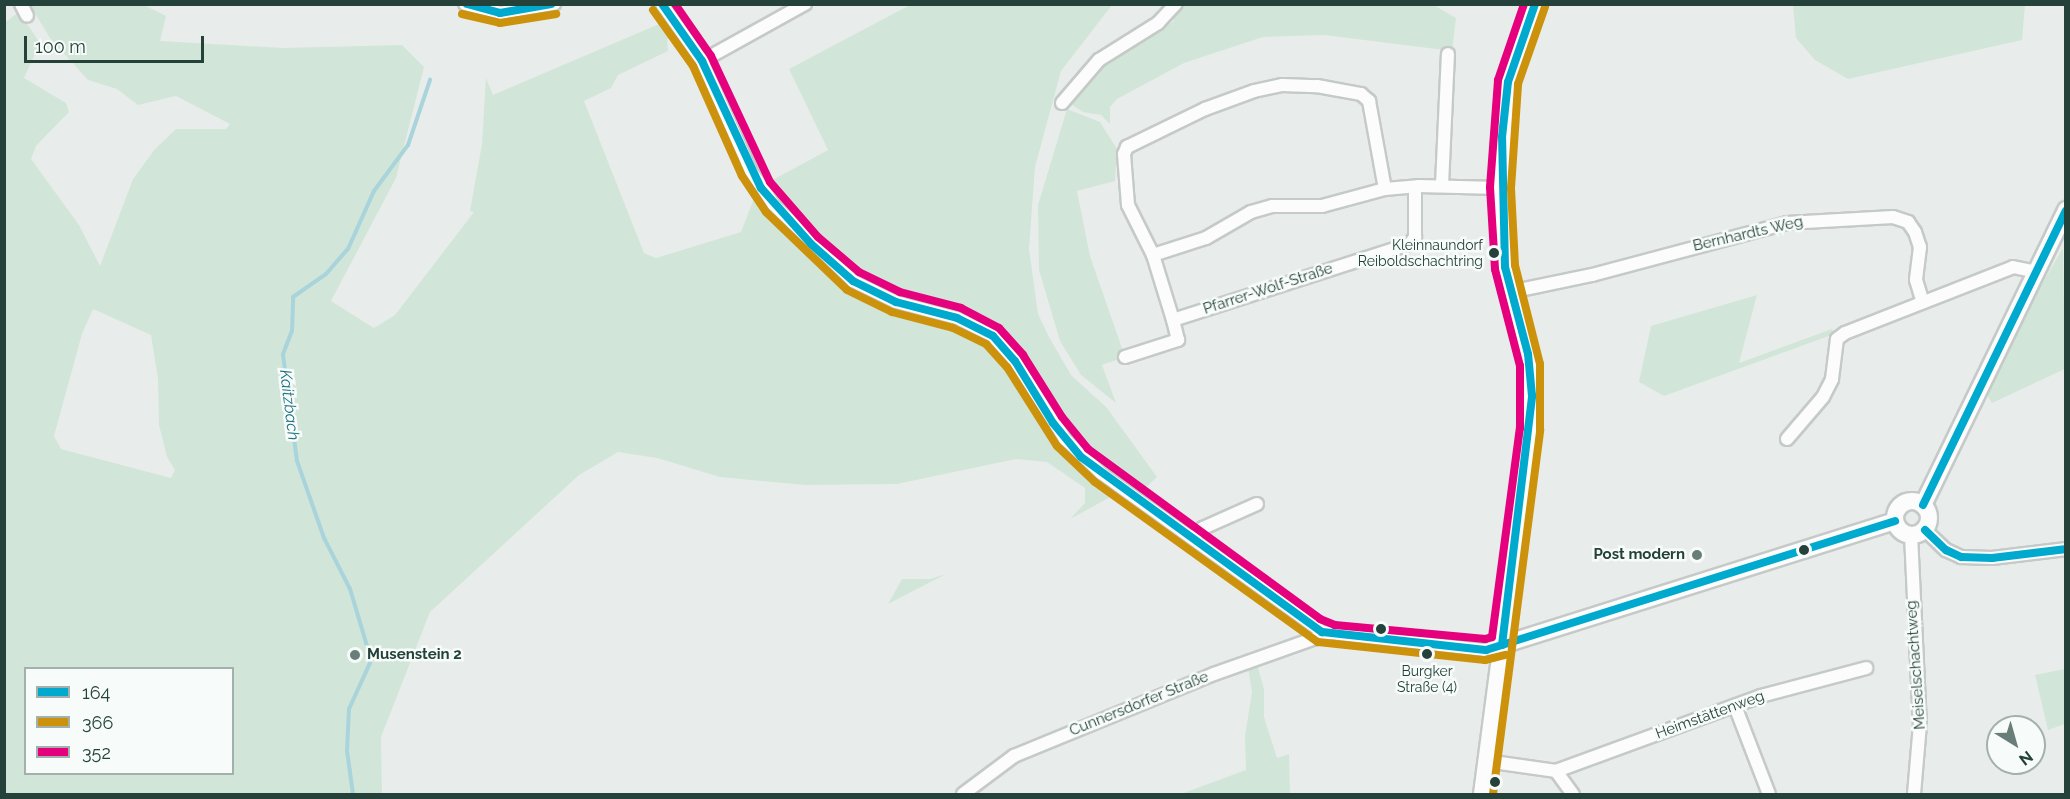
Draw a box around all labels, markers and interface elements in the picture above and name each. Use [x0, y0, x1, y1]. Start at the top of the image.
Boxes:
scale bar [27, 24, 207, 62]
text: 100 m [35, 36, 86, 57]
street label: Bernhardts Weg [1691, 213, 1805, 255]
place label: Kleinnaundorf Reiboldschachtring [1358, 237, 1483, 270]
marker: Kleinnaundorf Reiboldschachtring [1488, 247, 1500, 259]
street label: Pfarrer-Wolf-Straße [1201, 260, 1335, 318]
water label: Kaitzbach [275, 368, 303, 442]
unlabelled marker [1798, 544, 1810, 556]
place label: Post modern [1593, 546, 1685, 564]
marker: Post modern [1690, 548, 1704, 562]
street label: Meiselschachtweg [1903, 600, 1929, 730]
unlabelled marker [1375, 623, 1387, 635]
place label: Musenstein 2 [367, 646, 462, 664]
marker: Musenstein 2 [348, 648, 362, 662]
marker: Burgker Straße (4) [1421, 648, 1433, 660]
place label: Burgker Straße (4) [1397, 663, 1457, 696]
legend [24, 667, 234, 775]
street label: Cunnersdorfer Straße [1067, 668, 1211, 740]
text: 164 [82, 682, 110, 703]
street label: Heimstättenweg [1653, 687, 1767, 743]
text: 366 [82, 712, 113, 733]
north arrow [1986, 715, 2046, 775]
text: 352 [82, 742, 111, 763]
text: N [2015, 747, 2037, 769]
unlabelled marker [1489, 776, 1501, 788]

